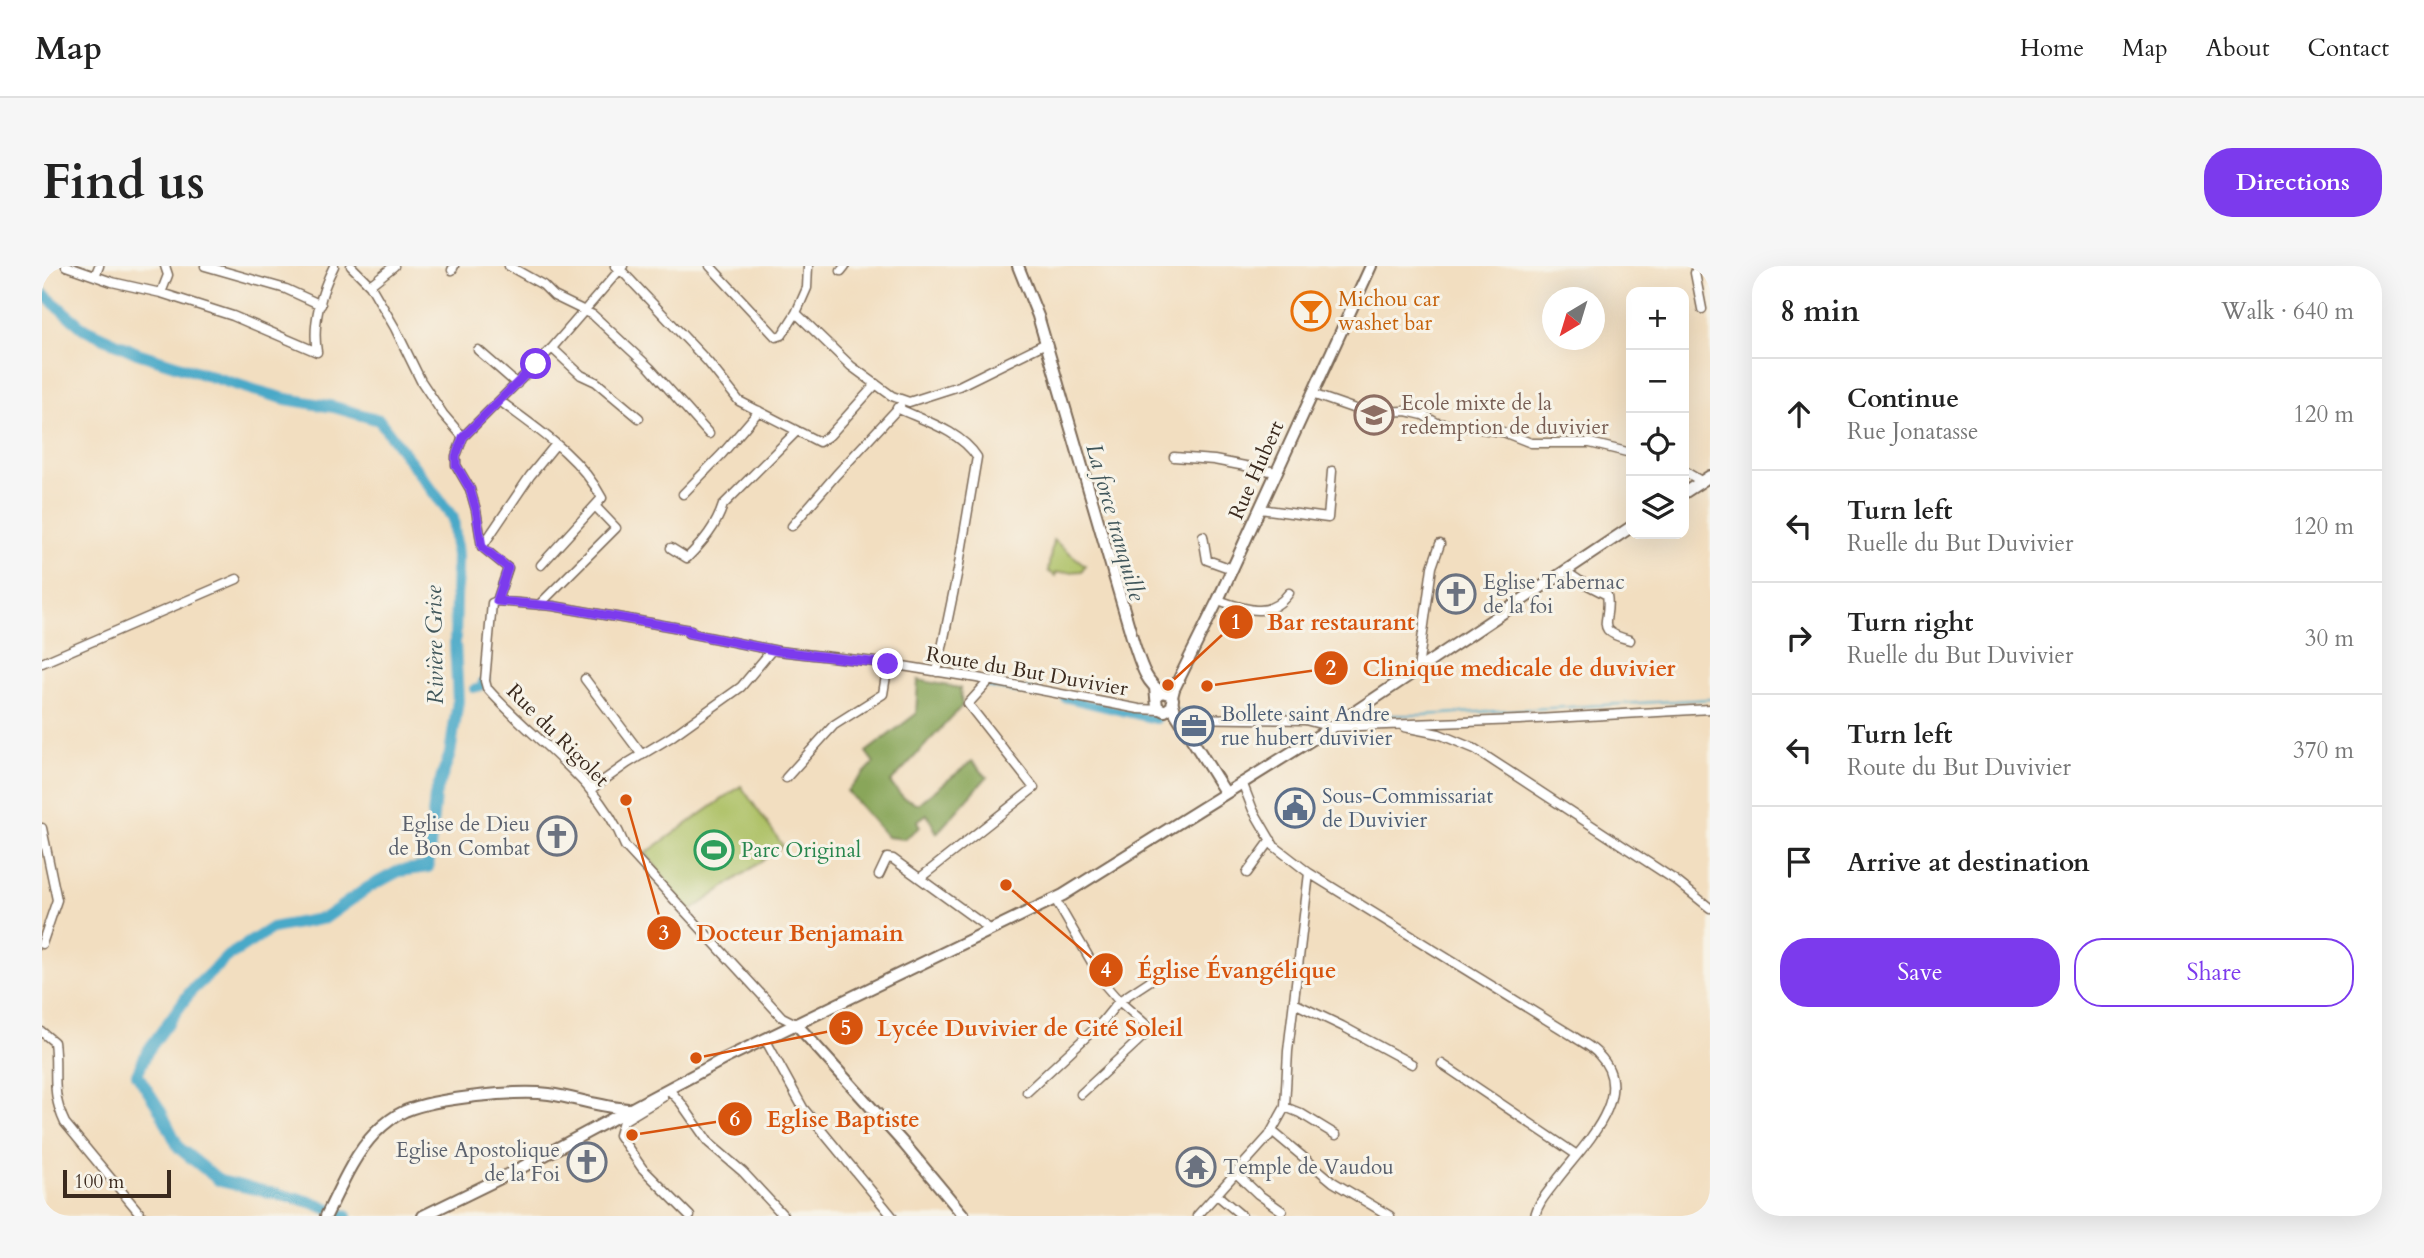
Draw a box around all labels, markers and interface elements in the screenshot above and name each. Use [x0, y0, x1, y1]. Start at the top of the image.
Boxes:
text: Map [35, 26, 102, 71]
text: Home [2020, 32, 2084, 65]
text: Map [2122, 32, 2168, 65]
text: About [2206, 32, 2270, 65]
text: Contact [2308, 32, 2389, 65]
button: Directions [2204, 148, 2382, 217]
text: Find us [42, 149, 205, 216]
place label: Michou car washet bar [1338, 285, 1440, 338]
north arrow [1542, 287, 1605, 350]
map controls [1626, 287, 1689, 539]
button: + [1626, 287, 1689, 350]
bar icon: Michou car washet bar [1290, 290, 1332, 332]
text: 8 min [1780, 291, 1860, 332]
text: Walk · 640 m [2221, 296, 2354, 327]
route start [520, 348, 551, 379]
button: − [1626, 350, 1689, 413]
text: Continue [1847, 381, 1959, 416]
place label: Ecole mixte de la redemption de duvivier [1401, 389, 1609, 442]
school or university icon: Ecole mixte de la redemption de duvivier [1353, 394, 1395, 436]
icon: ahead [1780, 395, 1818, 433]
text: 120 m [2293, 399, 2354, 430]
button: locate [1626, 413, 1689, 476]
street label: Rue Hubert [1222, 416, 1291, 524]
text: Rue Jonatasse [1847, 416, 1978, 447]
water label: La force tranquille [1078, 440, 1153, 605]
button: layers [1626, 476, 1689, 539]
text: Turn left [1847, 493, 1952, 528]
icon: left [1780, 507, 1818, 545]
text: 120 m [2293, 511, 2354, 542]
text: Ruelle du But Duvivier [1847, 528, 2073, 559]
place label: Eglise Tabernac de la foi [1483, 568, 1625, 621]
church icon: Eglise Tabernac de la foi [1435, 573, 1477, 615]
water label: Rivière Grise [418, 585, 451, 705]
callout: Bar restaurant [1219, 600, 1429, 644]
text: Turn right [1847, 605, 1974, 640]
text: Bar restaurant [1267, 607, 1415, 638]
text: 1 [1231, 608, 1241, 637]
icon: right [1780, 619, 1818, 657]
text: 30 m [2305, 623, 2354, 654]
street label: Route du But Duvivier [924, 639, 1130, 704]
text: Ruelle du But Duvivier [1847, 640, 2073, 671]
callout: Clinique medicale de duvivier [1314, 646, 1690, 690]
route end [872, 648, 903, 679]
text: Clinique medicale de duvivier [1363, 653, 1676, 684]
text: 2 [1326, 654, 1337, 683]
street label: Rue du Rigolet [500, 677, 616, 793]
place label: Bollete saint Andre rue hubert duvivier [1221, 700, 1392, 753]
office icon: Bollete saint Andre rue hubert duvivier [1173, 705, 1215, 747]
text: Turn left [1847, 717, 1952, 752]
icon: left [1780, 731, 1818, 769]
text: 370 m [2293, 735, 2354, 766]
text: Route du But Duvivier [1847, 752, 2071, 783]
place label: Sous-Commissariat de Duvivier [1322, 782, 1493, 835]
public building icon: Sous-Commissariat de Duvivier [1274, 787, 1316, 829]
place label: Eglise de Dieu de Bon Combat [388, 810, 530, 863]
church icon: Eglise de Dieu de Bon Combat [536, 815, 578, 857]
sports icon: Parc Original [693, 829, 735, 871]
place label: Parc Original [741, 836, 861, 865]
icon: arrive [1780, 843, 1818, 881]
text: Arrive at destination [1847, 845, 2090, 880]
callout: Docteur Benjamain [647, 911, 917, 955]
text: Docteur Benjamain [696, 918, 904, 949]
text: 3 [659, 919, 669, 948]
button: Save [1780, 938, 2060, 1007]
button: Share [2074, 938, 2354, 1007]
callout: Église Évangélique [1088, 948, 1350, 992]
text: Église Évangélique [1138, 955, 1336, 986]
text: 4 [1101, 956, 1112, 985]
callout: Lycée Duvivier de Cité Soleil [828, 1006, 1197, 1050]
text: Lycée Duvivier de Cité Soleil [877, 1013, 1183, 1044]
text: 5 [841, 1014, 851, 1043]
callout: Eglise Baptiste [717, 1097, 933, 1141]
text: Eglise Baptiste [766, 1104, 920, 1135]
text: 6 [730, 1105, 741, 1134]
place label: Eglise Apostolique de la Foi [396, 1136, 560, 1189]
church icon: Eglise Apostolique de la Foi [566, 1141, 608, 1183]
temple icon: Temple de Vaudou [1175, 1146, 1217, 1188]
place label: Temple de Vaudou [1223, 1153, 1394, 1182]
scale bar [63, 1167, 172, 1199]
text: 100 m [74, 1169, 124, 1195]

